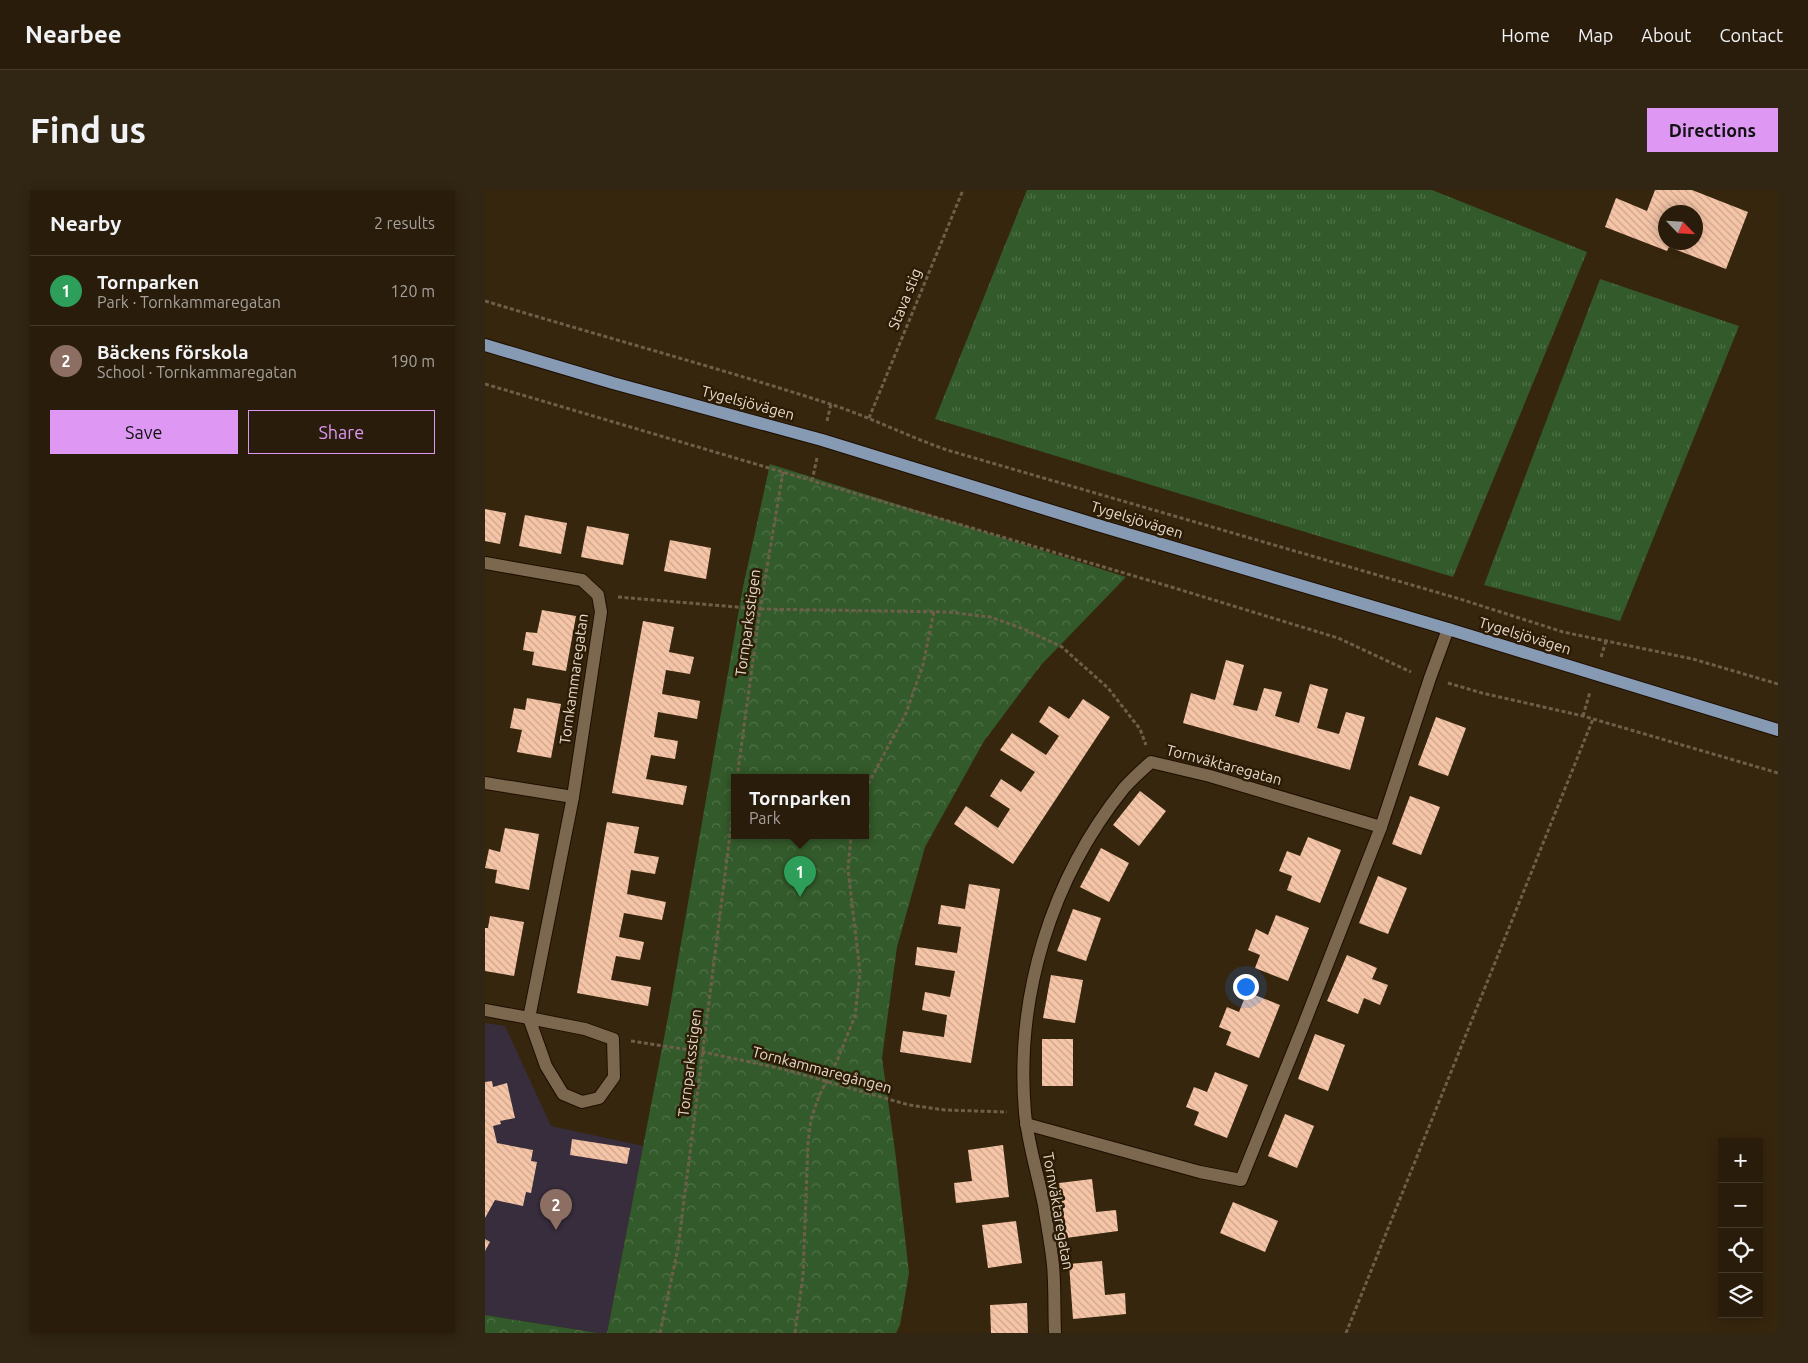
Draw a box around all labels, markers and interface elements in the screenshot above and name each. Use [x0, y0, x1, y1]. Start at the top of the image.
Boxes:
text: Nearbee [25, 21, 122, 48]
text: Home [1501, 25, 1550, 45]
text: Map [1578, 25, 1613, 45]
text: About [1641, 25, 1691, 45]
text: Contact [1719, 25, 1783, 45]
button: Directions [1647, 108, 1778, 152]
text: Find us [30, 110, 146, 150]
north arrow [1658, 205, 1703, 250]
text: Nearby [50, 211, 121, 235]
text: 2 results [374, 214, 435, 232]
street label: Stava stig [885, 266, 925, 332]
text: Tornparken [97, 271, 199, 293]
text: 1 [61, 282, 71, 300]
text: 120 m [390, 282, 435, 300]
text: Park · Tornkammaregatan [97, 293, 281, 311]
text: Bäckens förskola [97, 341, 249, 363]
text: 2 [61, 352, 71, 370]
text: 190 m [390, 352, 435, 370]
text: School · Tornkammaregatan [97, 363, 297, 381]
street label: Tygelsjövägen [700, 382, 796, 423]
button: Save [50, 410, 238, 454]
button: Share [248, 410, 435, 454]
street label: Tygelsjövägen [1089, 497, 1185, 542]
street label: Tornparksstigen [732, 568, 763, 678]
street label: Tornkammaregatan [556, 612, 591, 745]
street label: Tygelsjövägen [1477, 613, 1573, 658]
street label: Tornväktaregatan [1164, 741, 1284, 788]
popup [731, 774, 869, 839]
text: Tornparken [749, 787, 851, 809]
text: Park [749, 809, 781, 827]
pin: 1 [784, 856, 816, 897]
your location [1233, 974, 1259, 1000]
street label: Tornparksstigen [674, 1008, 705, 1118]
street label: Tornkammaregången [750, 1043, 894, 1096]
map controls [1718, 1138, 1763, 1318]
button: + [1718, 1138, 1763, 1183]
street label: Tornväktaregatan [1040, 1151, 1077, 1271]
button: − [1718, 1183, 1763, 1228]
pin: 2 [540, 1189, 572, 1230]
button: locate [1718, 1228, 1763, 1273]
button: layers [1718, 1273, 1763, 1318]

